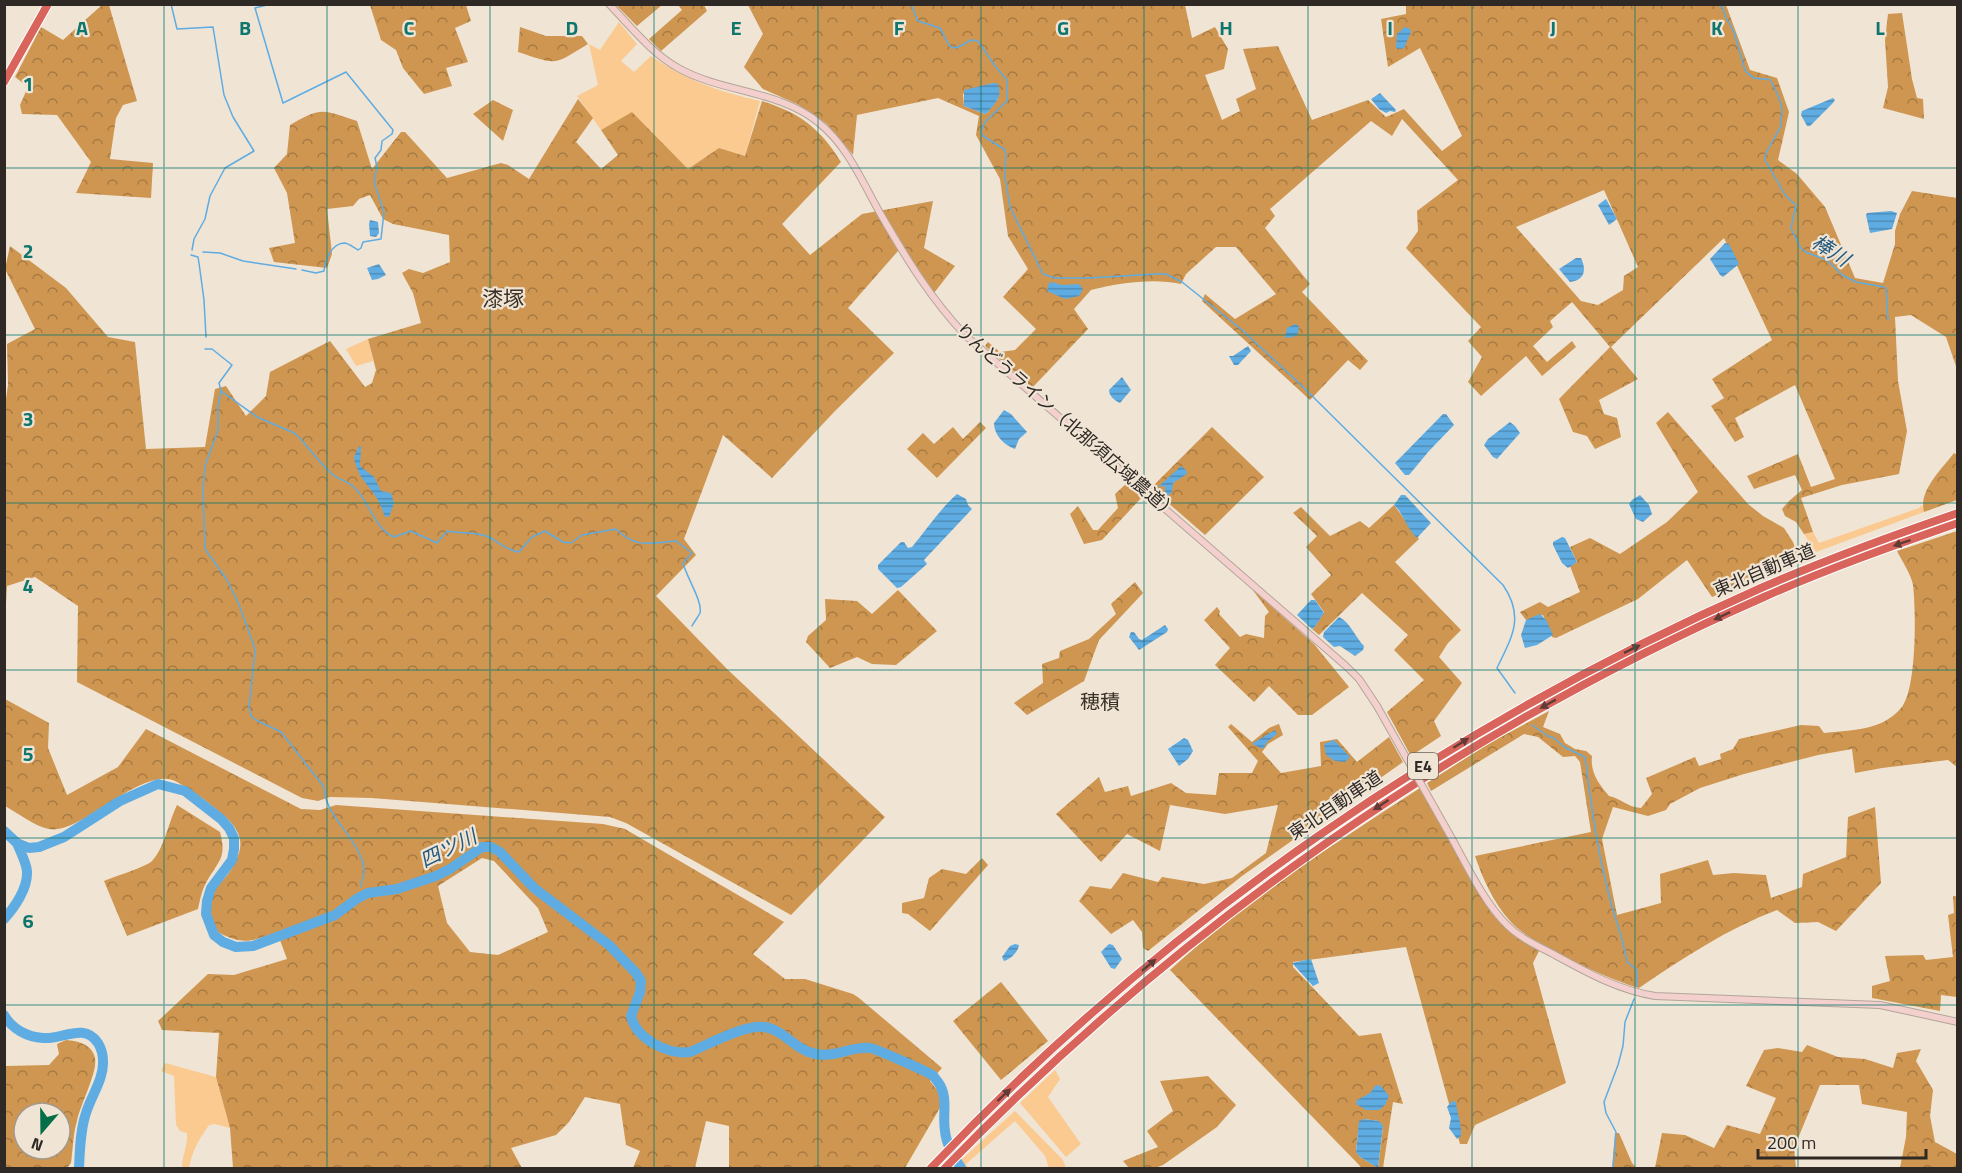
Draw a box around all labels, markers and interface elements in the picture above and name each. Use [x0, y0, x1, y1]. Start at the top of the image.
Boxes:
text: A [76, 12, 88, 43]
text: B [239, 12, 251, 43]
text: C [404, 12, 415, 43]
text: D [566, 12, 578, 43]
text: E [730, 12, 742, 43]
text: F [894, 12, 905, 43]
text: G [1057, 12, 1069, 43]
text: H [1219, 12, 1233, 43]
text: I [1387, 12, 1393, 43]
text: J [1550, 12, 1556, 43]
text: K [1711, 12, 1723, 43]
text: L [1875, 12, 1885, 43]
text: 1 [22, 68, 34, 99]
water label: 棒川 [1806, 226, 1858, 275]
text: 2 [22, 235, 34, 266]
district label: 漆塚 [482, 282, 524, 314]
street label: りんどうライン（北那須広域農道） [950, 317, 1184, 525]
text: 3 [22, 403, 34, 434]
street label: 東北自動車道 [1709, 536, 1819, 604]
one-way arrow [1893, 538, 1911, 548]
text: 4 [22, 570, 34, 601]
one-way arrow [1713, 612, 1730, 621]
one-way arrow [1624, 644, 1641, 653]
district label: 穂積 [1080, 686, 1120, 717]
one-way arrow [1539, 699, 1556, 709]
one-way arrow [1453, 737, 1470, 748]
text: 5 [22, 738, 34, 769]
road number: E4 [1408, 753, 1438, 779]
street label: 東北自動車道 [1283, 764, 1387, 846]
one-way arrow [1373, 799, 1389, 810]
water label: 四ツ川 [414, 820, 484, 875]
text: 6 [22, 905, 34, 936]
one-way arrow [1141, 959, 1156, 972]
one-way arrow [997, 1089, 1011, 1103]
north arrow [12, 1101, 72, 1161]
scale bar [1758, 1122, 1926, 1160]
text: 200 m [1767, 1129, 1816, 1156]
text: N [28, 1132, 46, 1158]

